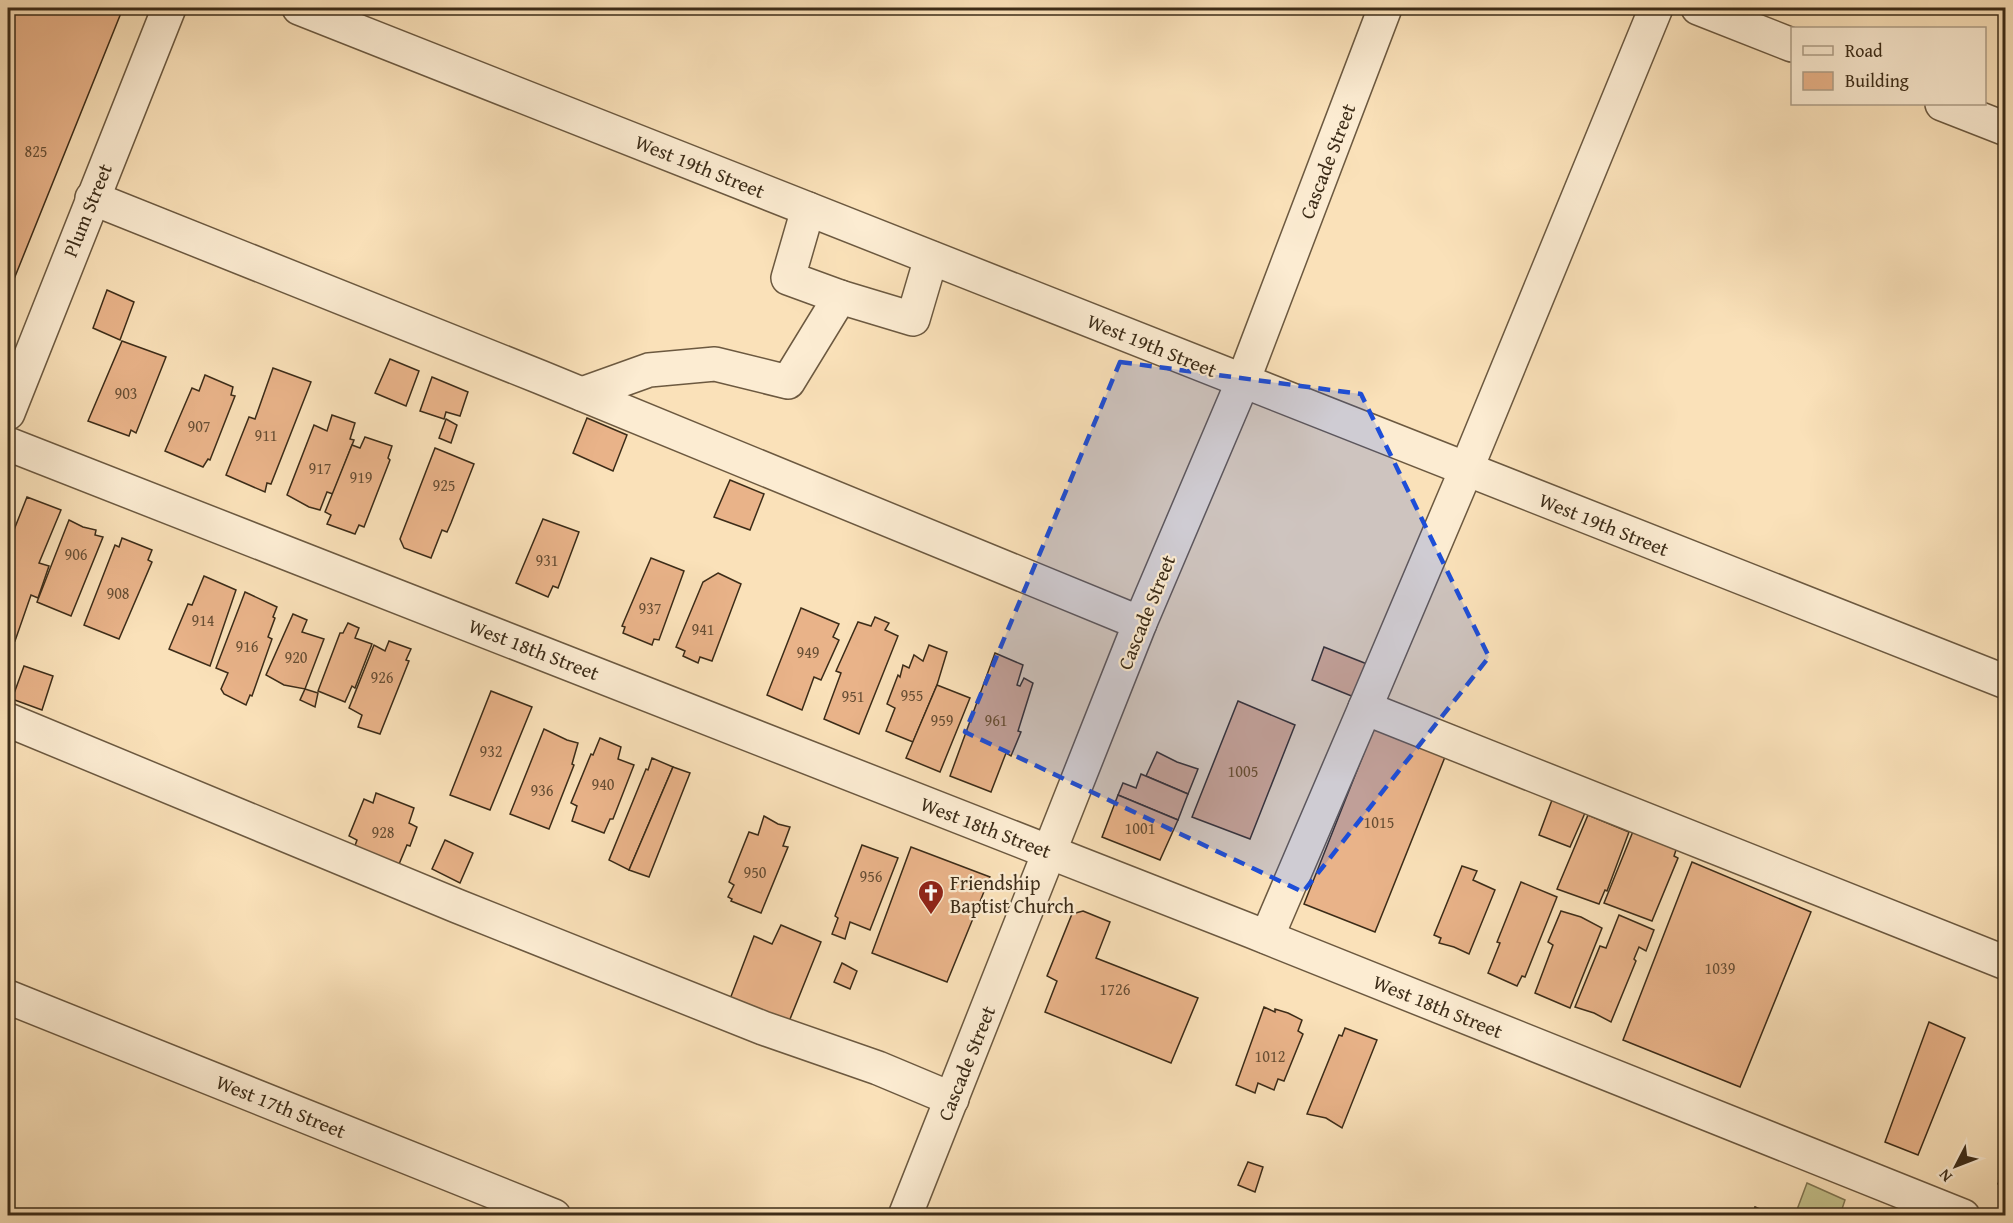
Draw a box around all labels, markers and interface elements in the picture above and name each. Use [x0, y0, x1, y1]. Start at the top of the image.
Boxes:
legend [1791, 27, 1986, 105]
text: Road [1845, 37, 1883, 64]
text: Building [1845, 67, 1909, 94]
street label: Cascade Street [1292, 99, 1362, 223]
street label: West 19th Street [631, 127, 769, 205]
house number: 825 [24, 139, 48, 163]
street label: Plum Street [55, 159, 119, 261]
street label: West 19th Street [1083, 306, 1221, 384]
house number: 903 [114, 381, 138, 405]
house number: 907 [187, 414, 211, 438]
house number: 911 [254, 423, 278, 447]
house number: 917 [308, 456, 332, 480]
house number: 919 [349, 465, 373, 489]
house number: 925 [432, 473, 456, 497]
street label: West 19th Street [1535, 485, 1673, 563]
house number: 906 [64, 542, 88, 566]
house number: 931 [535, 548, 559, 572]
street label: Cascade Street [1110, 550, 1182, 674]
house number: 908 [106, 581, 130, 605]
house number: 937 [638, 596, 662, 620]
house number: 914 [191, 608, 215, 632]
street label: West 18th Street [465, 611, 603, 687]
house number: 941 [691, 617, 715, 641]
house number: 916 [235, 634, 259, 658]
house number: 949 [796, 640, 820, 664]
house number: 920 [284, 645, 308, 669]
house number: 926 [370, 665, 394, 689]
house number: 955 [900, 683, 924, 707]
house number: 951 [841, 684, 865, 708]
house number: 959 [930, 708, 954, 732]
house number: 961 [984, 708, 1008, 732]
house number: 932 [479, 739, 503, 763]
house number: 1005 [1228, 759, 1258, 783]
house number: 940 [591, 772, 615, 796]
house number: 936 [530, 778, 554, 802]
street label: West 18th Street [917, 789, 1055, 865]
house number: 1015 [1364, 810, 1394, 834]
house number: 1001 [1125, 816, 1155, 840]
house number: 928 [371, 820, 395, 844]
house number: 950 [743, 860, 767, 884]
house number: 956 [859, 864, 883, 888]
place label: Friendship Baptist Church [950, 868, 1074, 920]
church icon: Friendship Baptist Church [916, 878, 946, 916]
house number: 1039 [1705, 956, 1736, 980]
street label: West 18th Street [1369, 967, 1507, 1045]
house number: 1726 [1100, 977, 1131, 1001]
street label: Cascade Street [930, 1001, 1002, 1125]
house number: 1012 [1255, 1044, 1285, 1068]
street label: West 17th Street [212, 1067, 350, 1145]
north arrow [1926, 1136, 1986, 1196]
text: N [1932, 1164, 1957, 1188]

